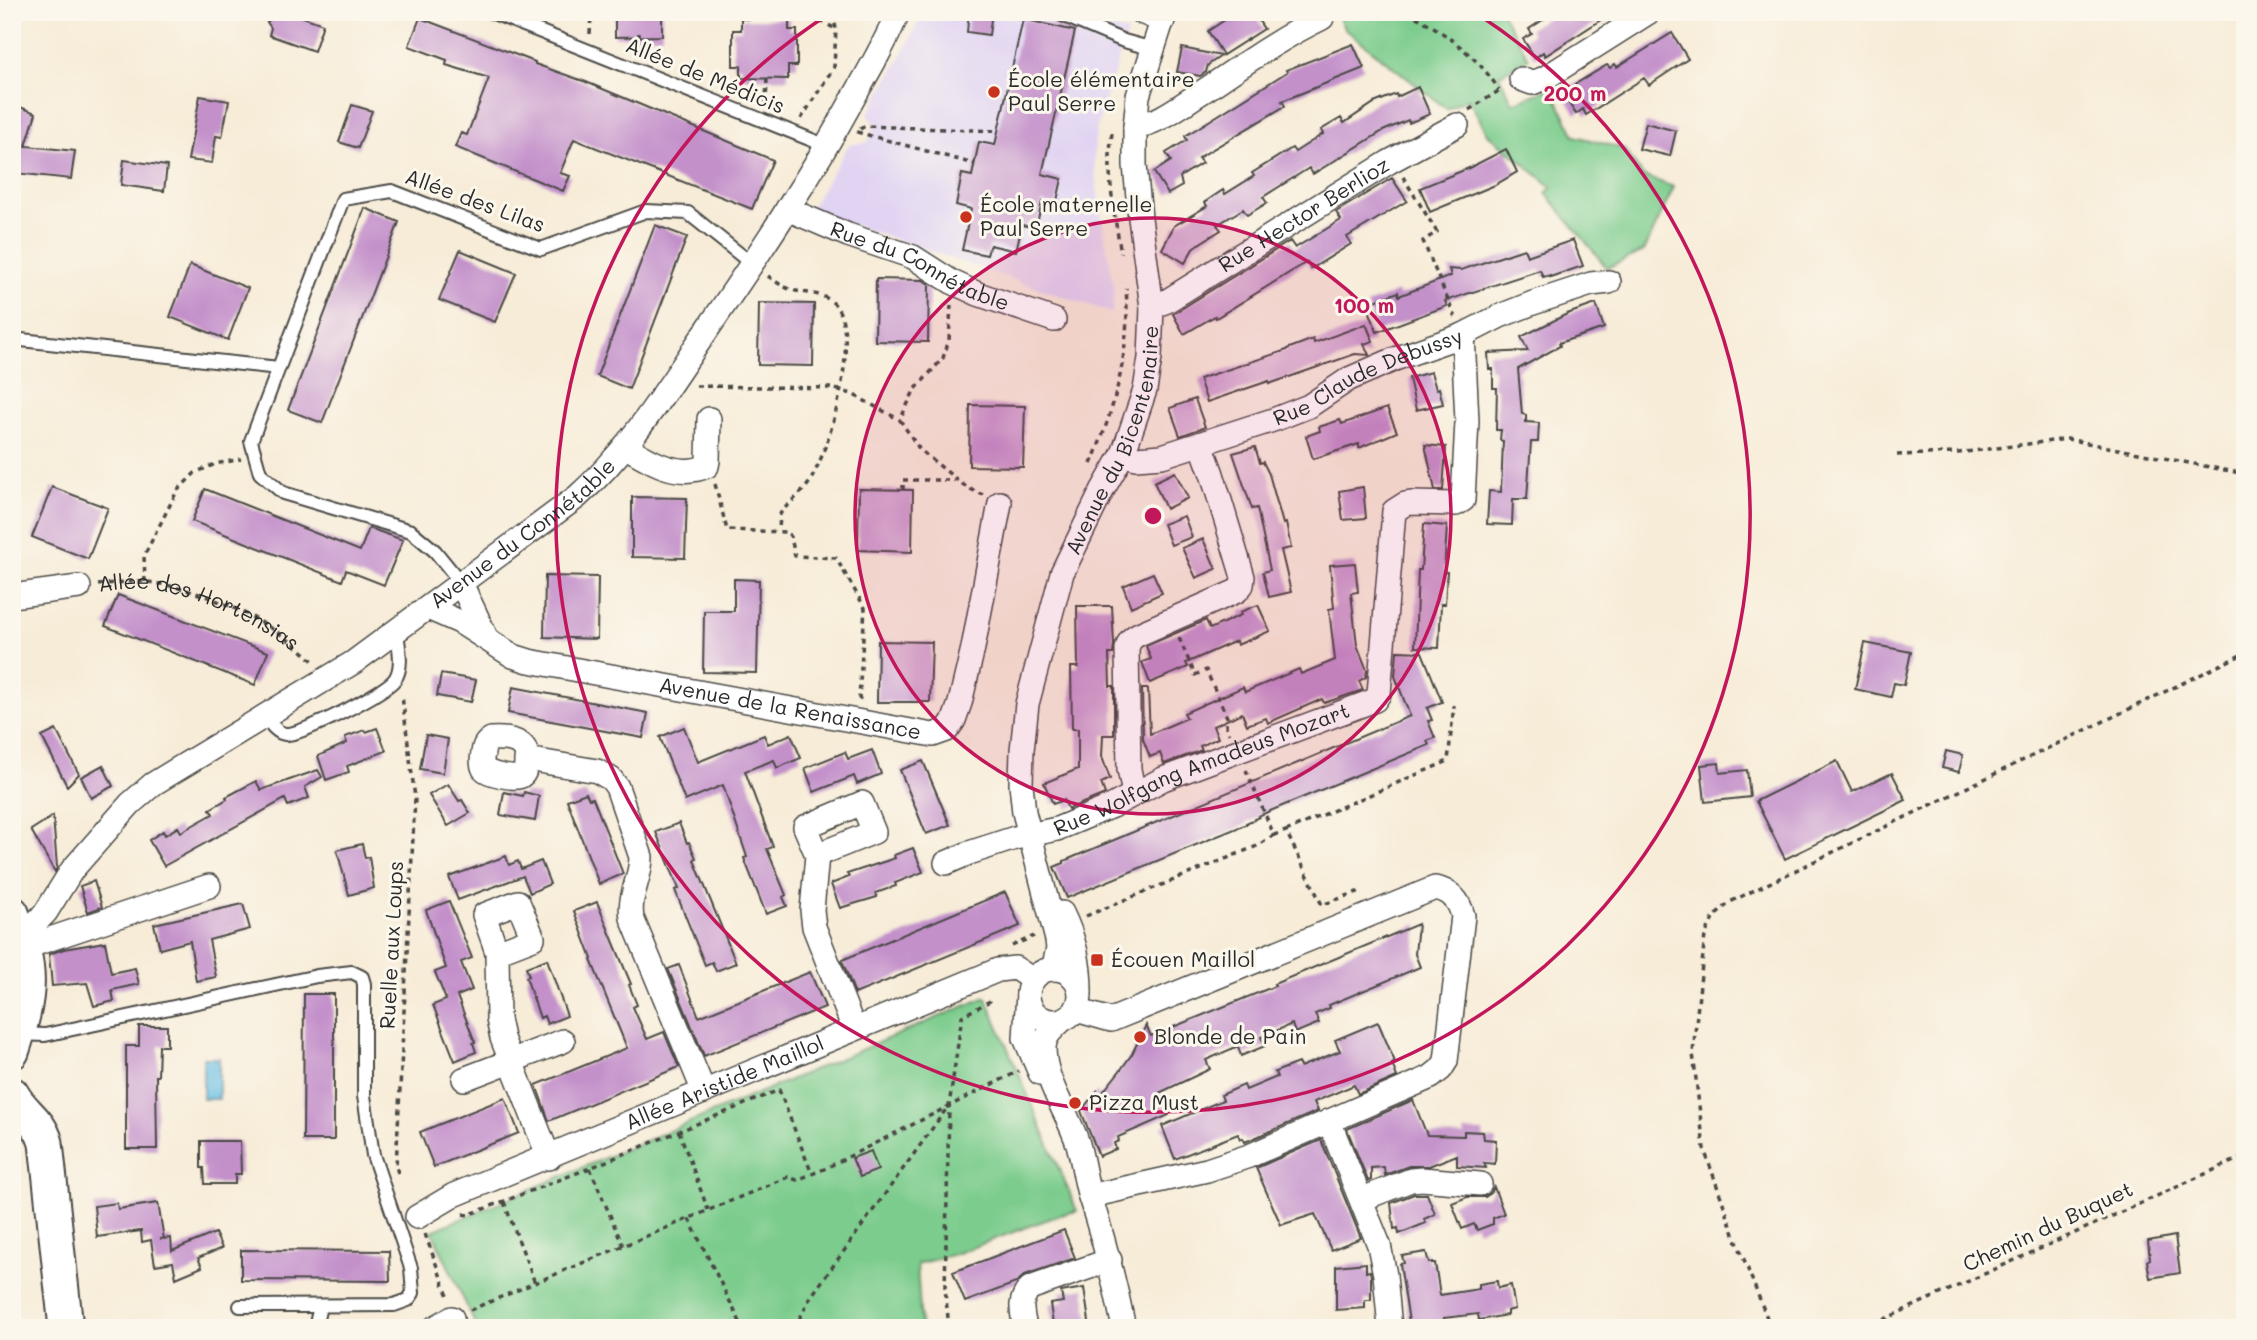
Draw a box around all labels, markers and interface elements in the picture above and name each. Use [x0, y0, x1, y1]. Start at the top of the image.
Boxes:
street label: Allée de Médicis [622, 30, 789, 119]
place label: École élémentaire Paul Serre [1008, 65, 1195, 116]
text: 200 m [1544, 79, 1606, 106]
marker: École élémentaire Paul Serre [986, 84, 1002, 100]
street label: Rue Hector Berlioz [1213, 150, 1394, 277]
street label: Allée des Lilas [402, 162, 549, 237]
place label: École maternelle Paul Serre [980, 190, 1153, 241]
marker: École maternelle Paul Serre [958, 209, 974, 225]
street label: Rue du Connétable [826, 214, 1013, 316]
text: 100 m [1334, 291, 1394, 318]
street label: Rue Claude Debussy [1269, 321, 1466, 431]
street label: Avenue du Bicentenaire [1058, 325, 1163, 559]
street label: Avenue du Connétable [424, 452, 620, 614]
centre of rings [1141, 504, 1165, 528]
street label: Allée des Hortensias [97, 567, 306, 656]
street label: Avenue de la Renaissance [657, 670, 923, 745]
street label: Rue Wolfgang Amadeus Mozart [1049, 696, 1353, 841]
street label: Ruelle aux Loups [373, 860, 408, 1030]
place label: Écouen Maillol [1111, 945, 1255, 972]
marker: Écouen Maillol [1089, 952, 1105, 968]
place label: Blonde de Pain [1154, 1022, 1306, 1049]
street label: Allée Aristide Maillol [621, 1028, 828, 1135]
marker: Blonde de Pain [1132, 1029, 1148, 1045]
place label: Pizza Must [1089, 1088, 1199, 1115]
marker: Pizza Must [1067, 1095, 1083, 1111]
street label: Chemin du Buquet [1958, 1174, 2137, 1277]

